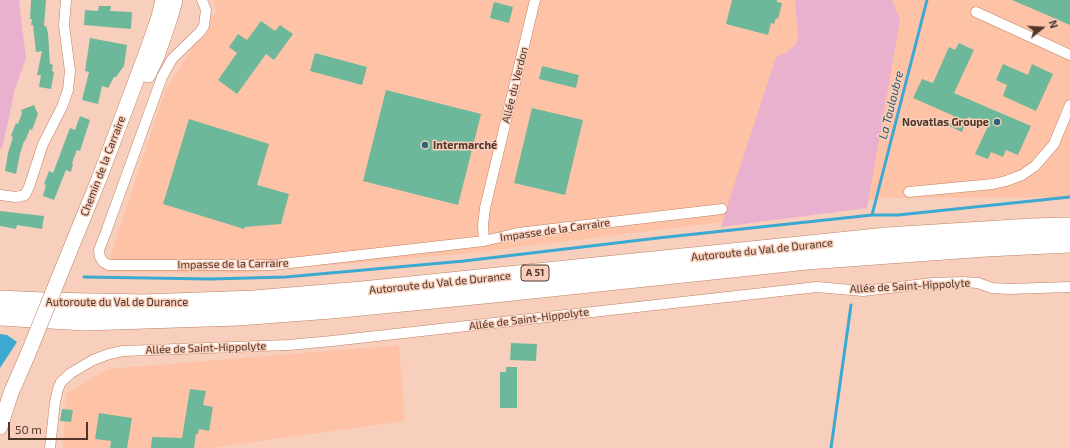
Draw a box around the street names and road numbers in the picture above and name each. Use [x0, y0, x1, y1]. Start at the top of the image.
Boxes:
street label: Allée du Verdon [499, 46, 531, 124]
street label: Chemin de la Carraire [78, 114, 128, 218]
street label: Impasse de la Carraire [499, 216, 611, 244]
street label: Autoroute du Val de Durance [691, 236, 833, 264]
street label: Impasse de la Carraire [177, 256, 289, 272]
road number: A 51 [521, 265, 549, 281]
street label: Autoroute du Val de Durance [369, 269, 511, 297]
street label: Allée de Saint-Hippolyte [849, 276, 971, 296]
street label: Autoroute du Val de Durance [46, 295, 188, 309]
street label: Allée de Saint-Hippolyte [468, 305, 590, 333]
street label: Allée de Saint-Hippolyte [145, 339, 267, 357]

